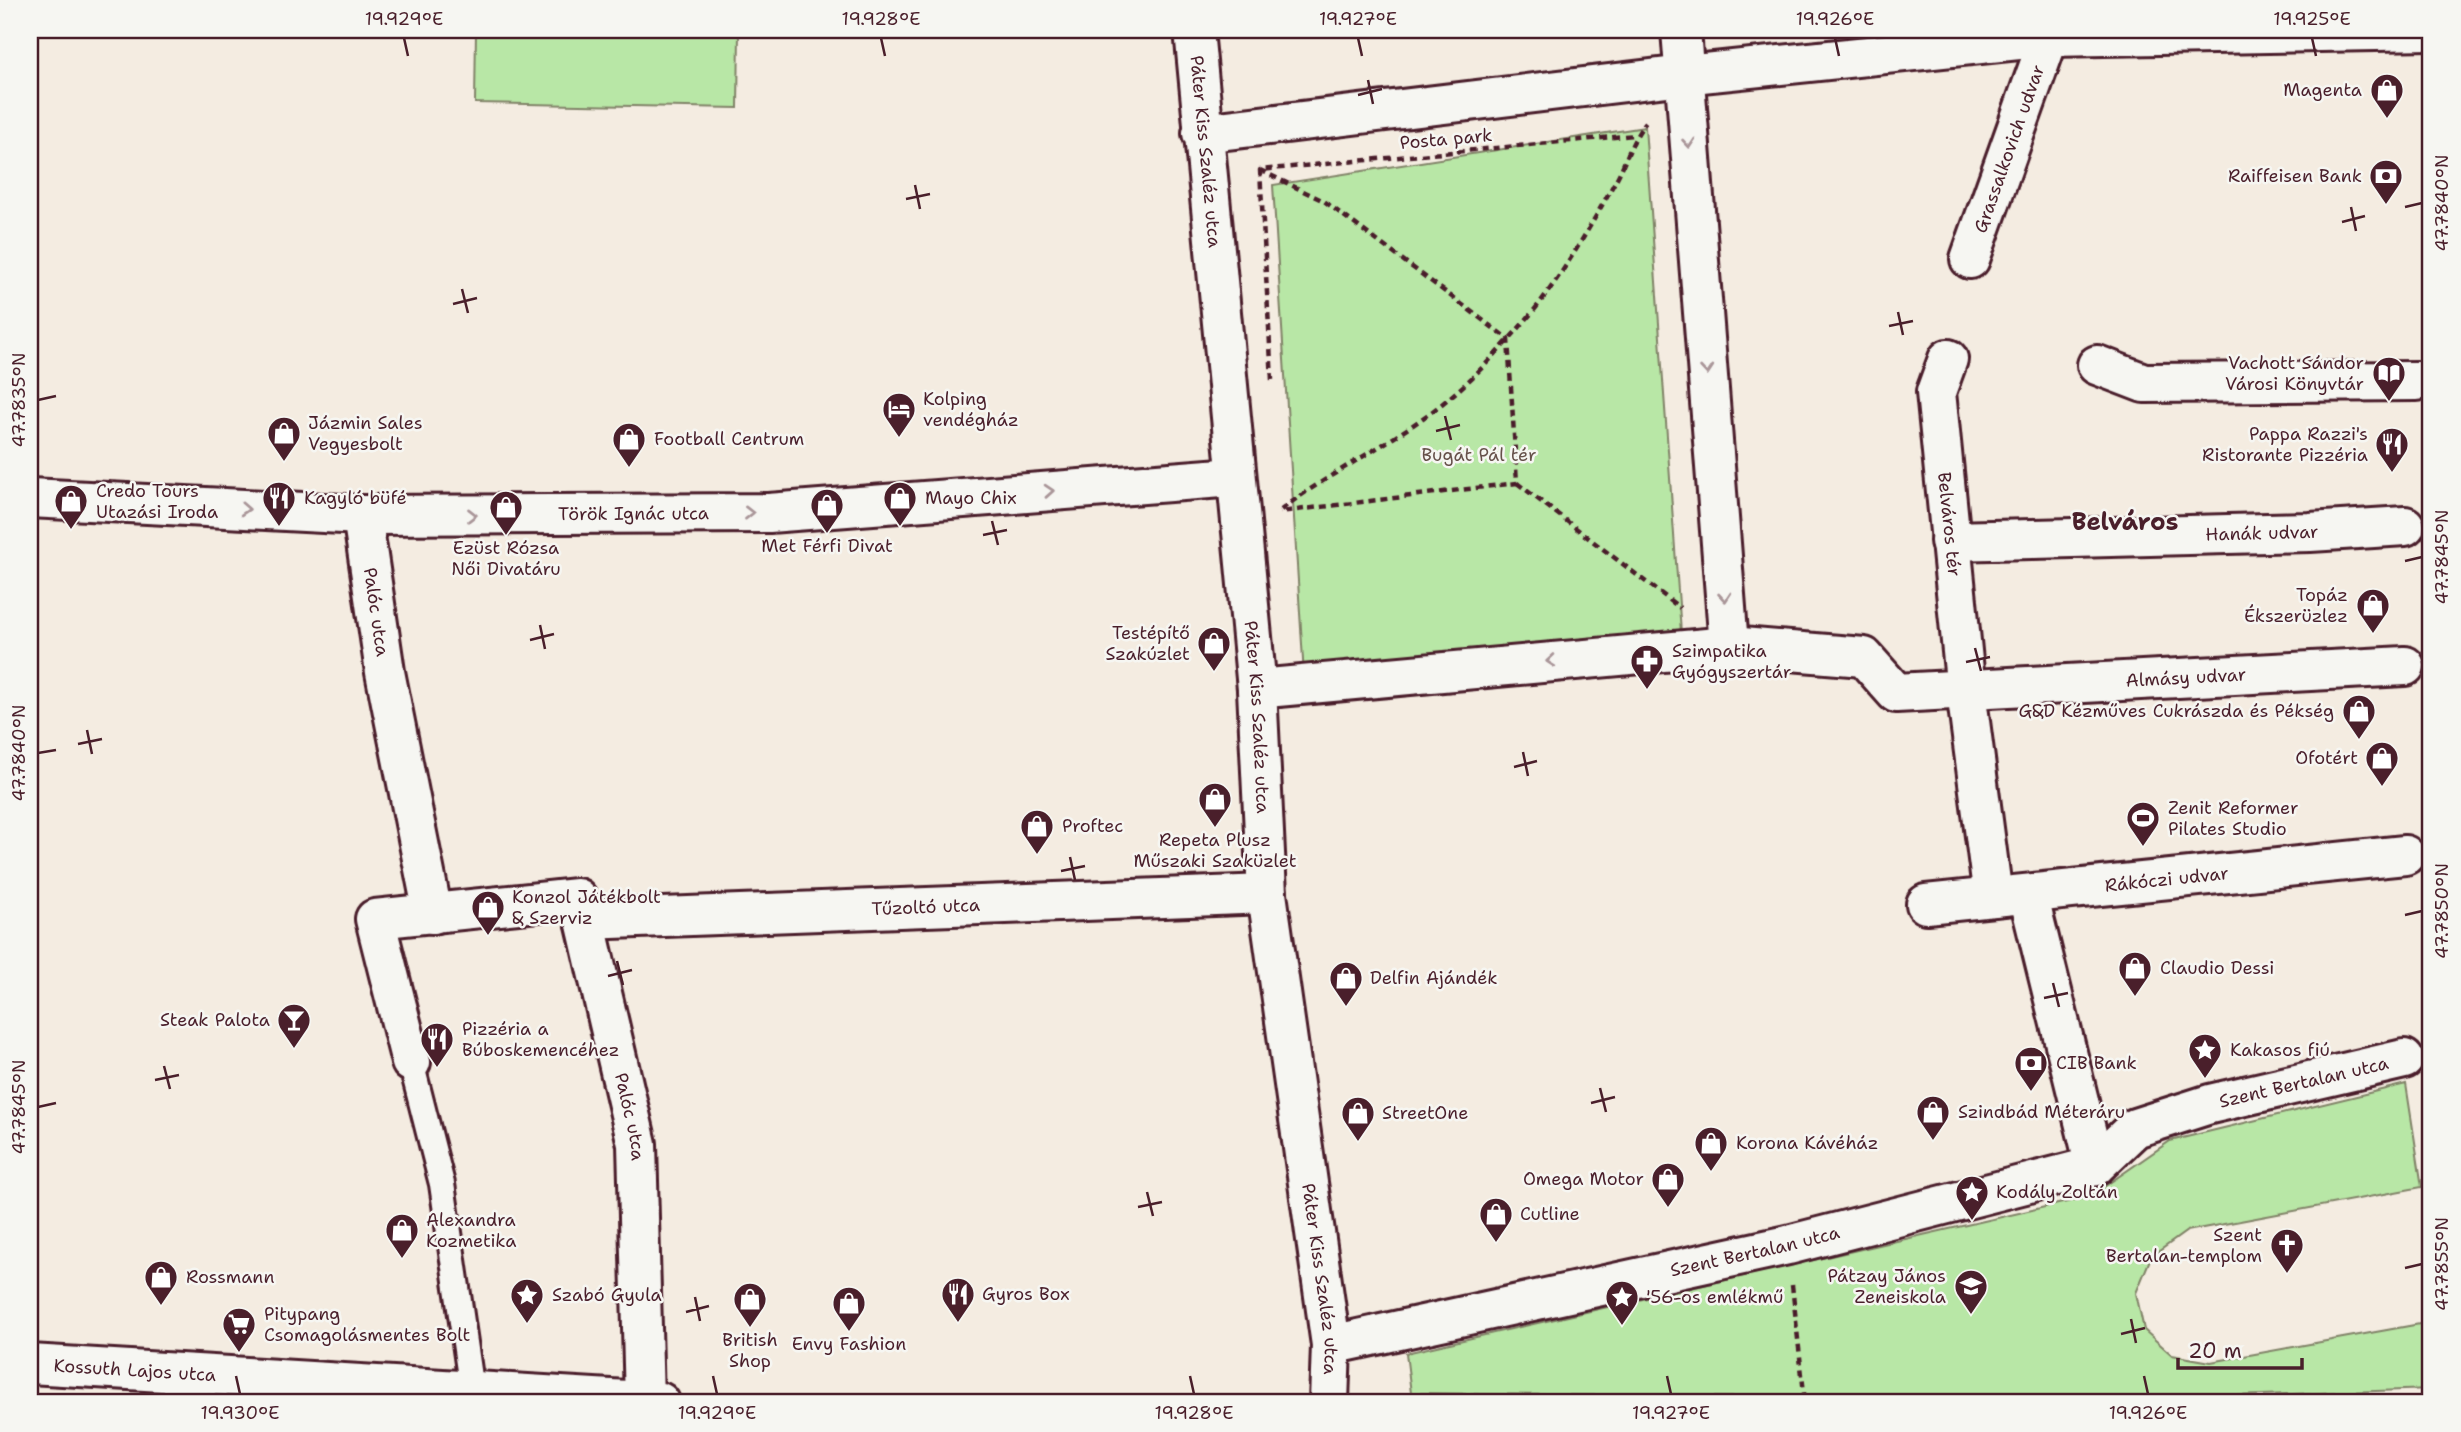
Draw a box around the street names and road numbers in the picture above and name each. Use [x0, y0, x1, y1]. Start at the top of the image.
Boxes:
street label: Páter Kiss Szaléz utca [1184, 54, 1227, 249]
street label: Grassalkovich udvar [1968, 61, 2050, 236]
street label: Posta park [1399, 123, 1493, 155]
street label: Belváros tér [1932, 471, 1966, 578]
street label: Török Ignác utca [558, 501, 709, 526]
street label: Hanák udvar [2205, 519, 2319, 547]
street label: Palóc utca [358, 566, 395, 658]
street label: Páter Kiss Szaléz utca [1239, 620, 1275, 814]
street label: Almásy udvar [2125, 662, 2247, 693]
street label: Rákóczi udvar [2104, 861, 2230, 898]
street label: Tűzoltó utca [871, 893, 981, 921]
street label: Szent Bertalan utca [2217, 1051, 2391, 1113]
street label: Palóc utca [609, 1070, 649, 1161]
street label: Páter Kiss Szaléz utca [1296, 1182, 1343, 1375]
street label: Szent Bertalan utca [1668, 1220, 1842, 1282]
street label: Kossuth Lajos utca [53, 1353, 217, 1387]

